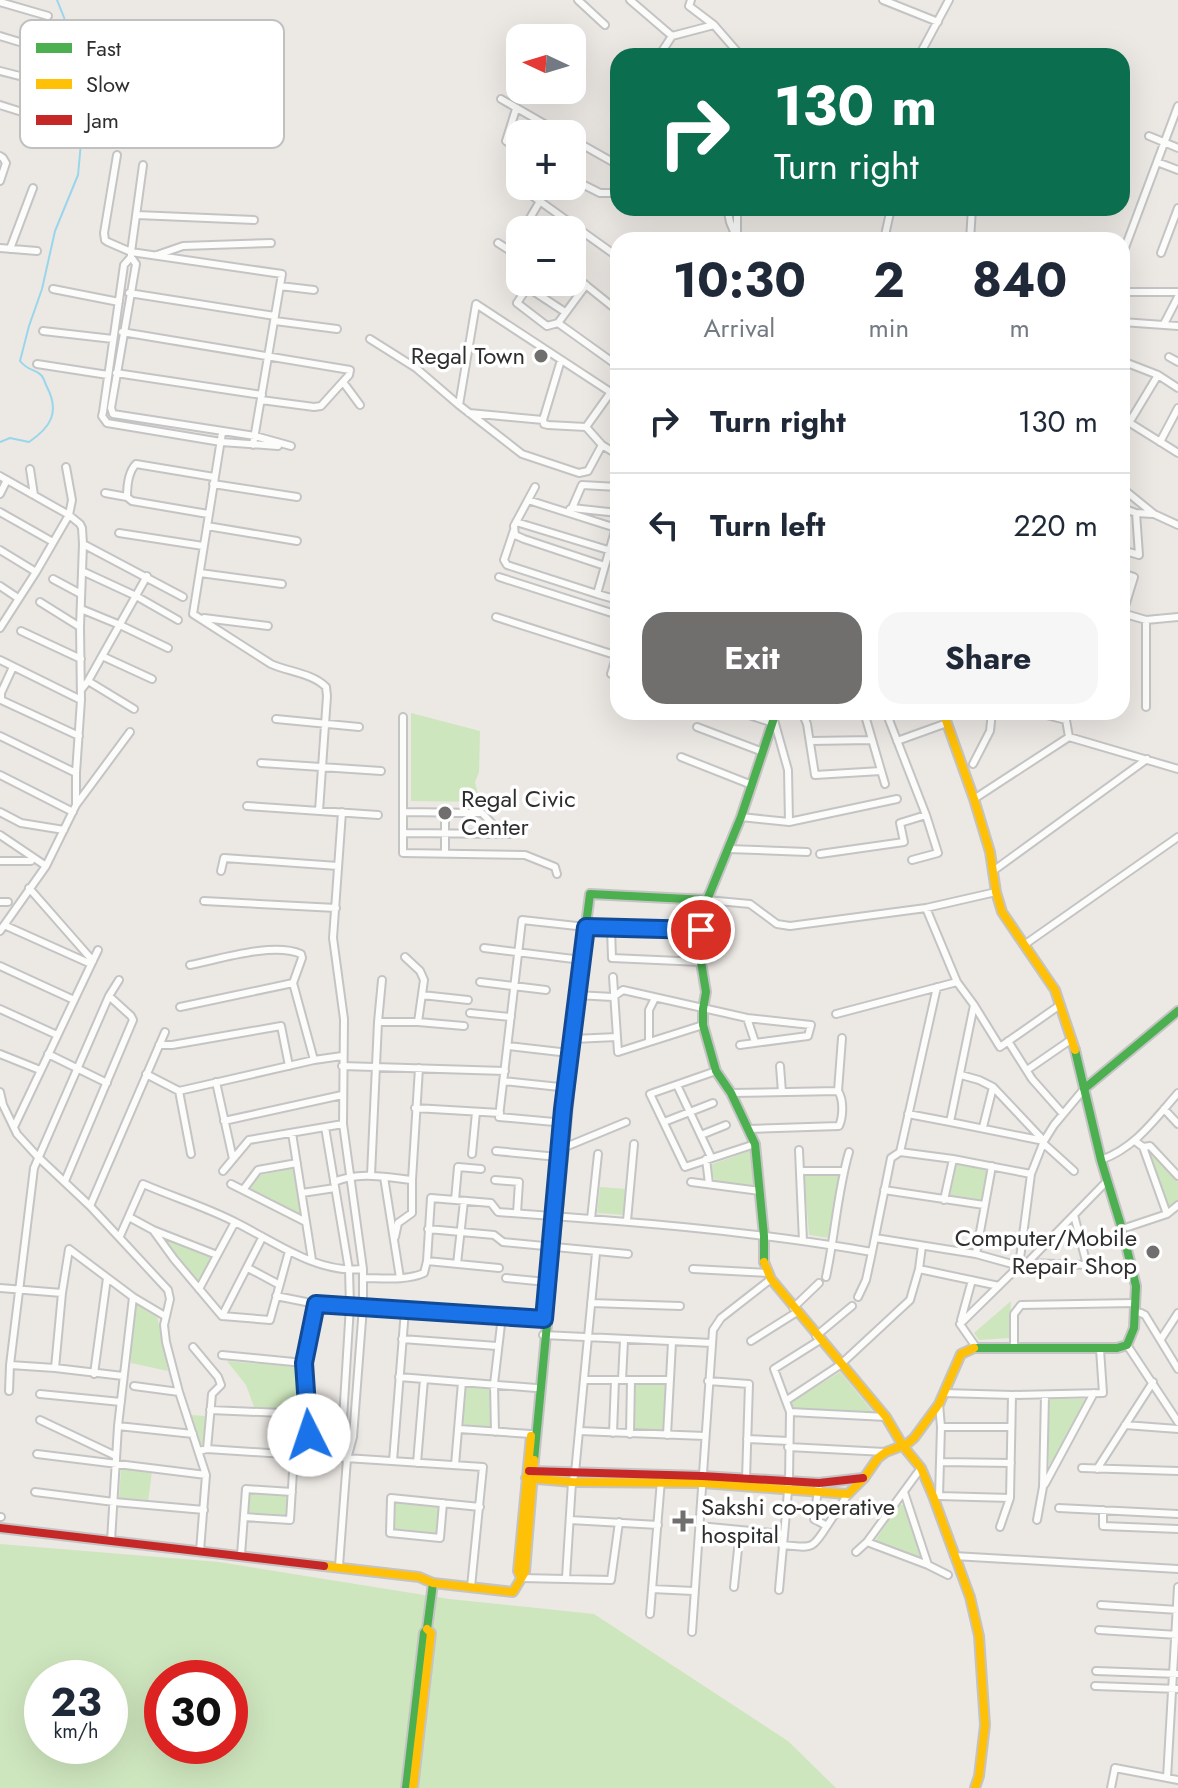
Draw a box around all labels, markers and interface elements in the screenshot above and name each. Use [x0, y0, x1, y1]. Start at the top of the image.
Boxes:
legend [20, 20, 284, 148]
north arrow [506, 24, 586, 104]
map controls [506, 24, 586, 296]
text: Fast [86, 32, 122, 64]
text: 130 m [774, 65, 937, 146]
text: Slow [86, 68, 130, 100]
icon: right [642, 80, 746, 184]
text: Jam [83, 104, 119, 136]
button: + [506, 120, 586, 200]
text: Turn right [774, 140, 919, 192]
button: − [506, 216, 586, 296]
text: 10:30 [673, 246, 806, 315]
text: 2 [873, 246, 905, 315]
text: 840 [972, 246, 1067, 315]
text: Arrival [703, 309, 775, 347]
text: min [869, 309, 909, 347]
text: m [1009, 309, 1030, 347]
place label: Regal Town [411, 338, 525, 373]
marker: Regal Town [532, 347, 550, 365]
icon: right [642, 399, 686, 443]
text: Turn right [710, 400, 846, 443]
text: 130 m [1018, 400, 1098, 443]
icon: left [642, 503, 686, 547]
text: Turn left [710, 504, 825, 547]
text: 220 m [1013, 504, 1098, 547]
button: Exit [642, 612, 862, 704]
button: Share [878, 612, 1098, 704]
place label: Regal Civic Center [461, 781, 576, 844]
marker: Regal Civic Center [436, 804, 454, 822]
pin [667, 896, 735, 964]
icon: arrive [679, 908, 723, 952]
place label: Computer/Mobile Repair Shop [955, 1220, 1137, 1283]
marker: Computer/Mobile Repair Shop [1144, 1243, 1162, 1261]
position arrow [267, 1393, 351, 1477]
place label: Sakshi co-operative hospital [701, 1489, 895, 1552]
marker: Sakshi co-operative hospital [672, 1510, 694, 1532]
speed limit sign: 30 [144, 1660, 248, 1764]
text: 23 [50, 1673, 102, 1731]
text: km/h [53, 1717, 99, 1746]

